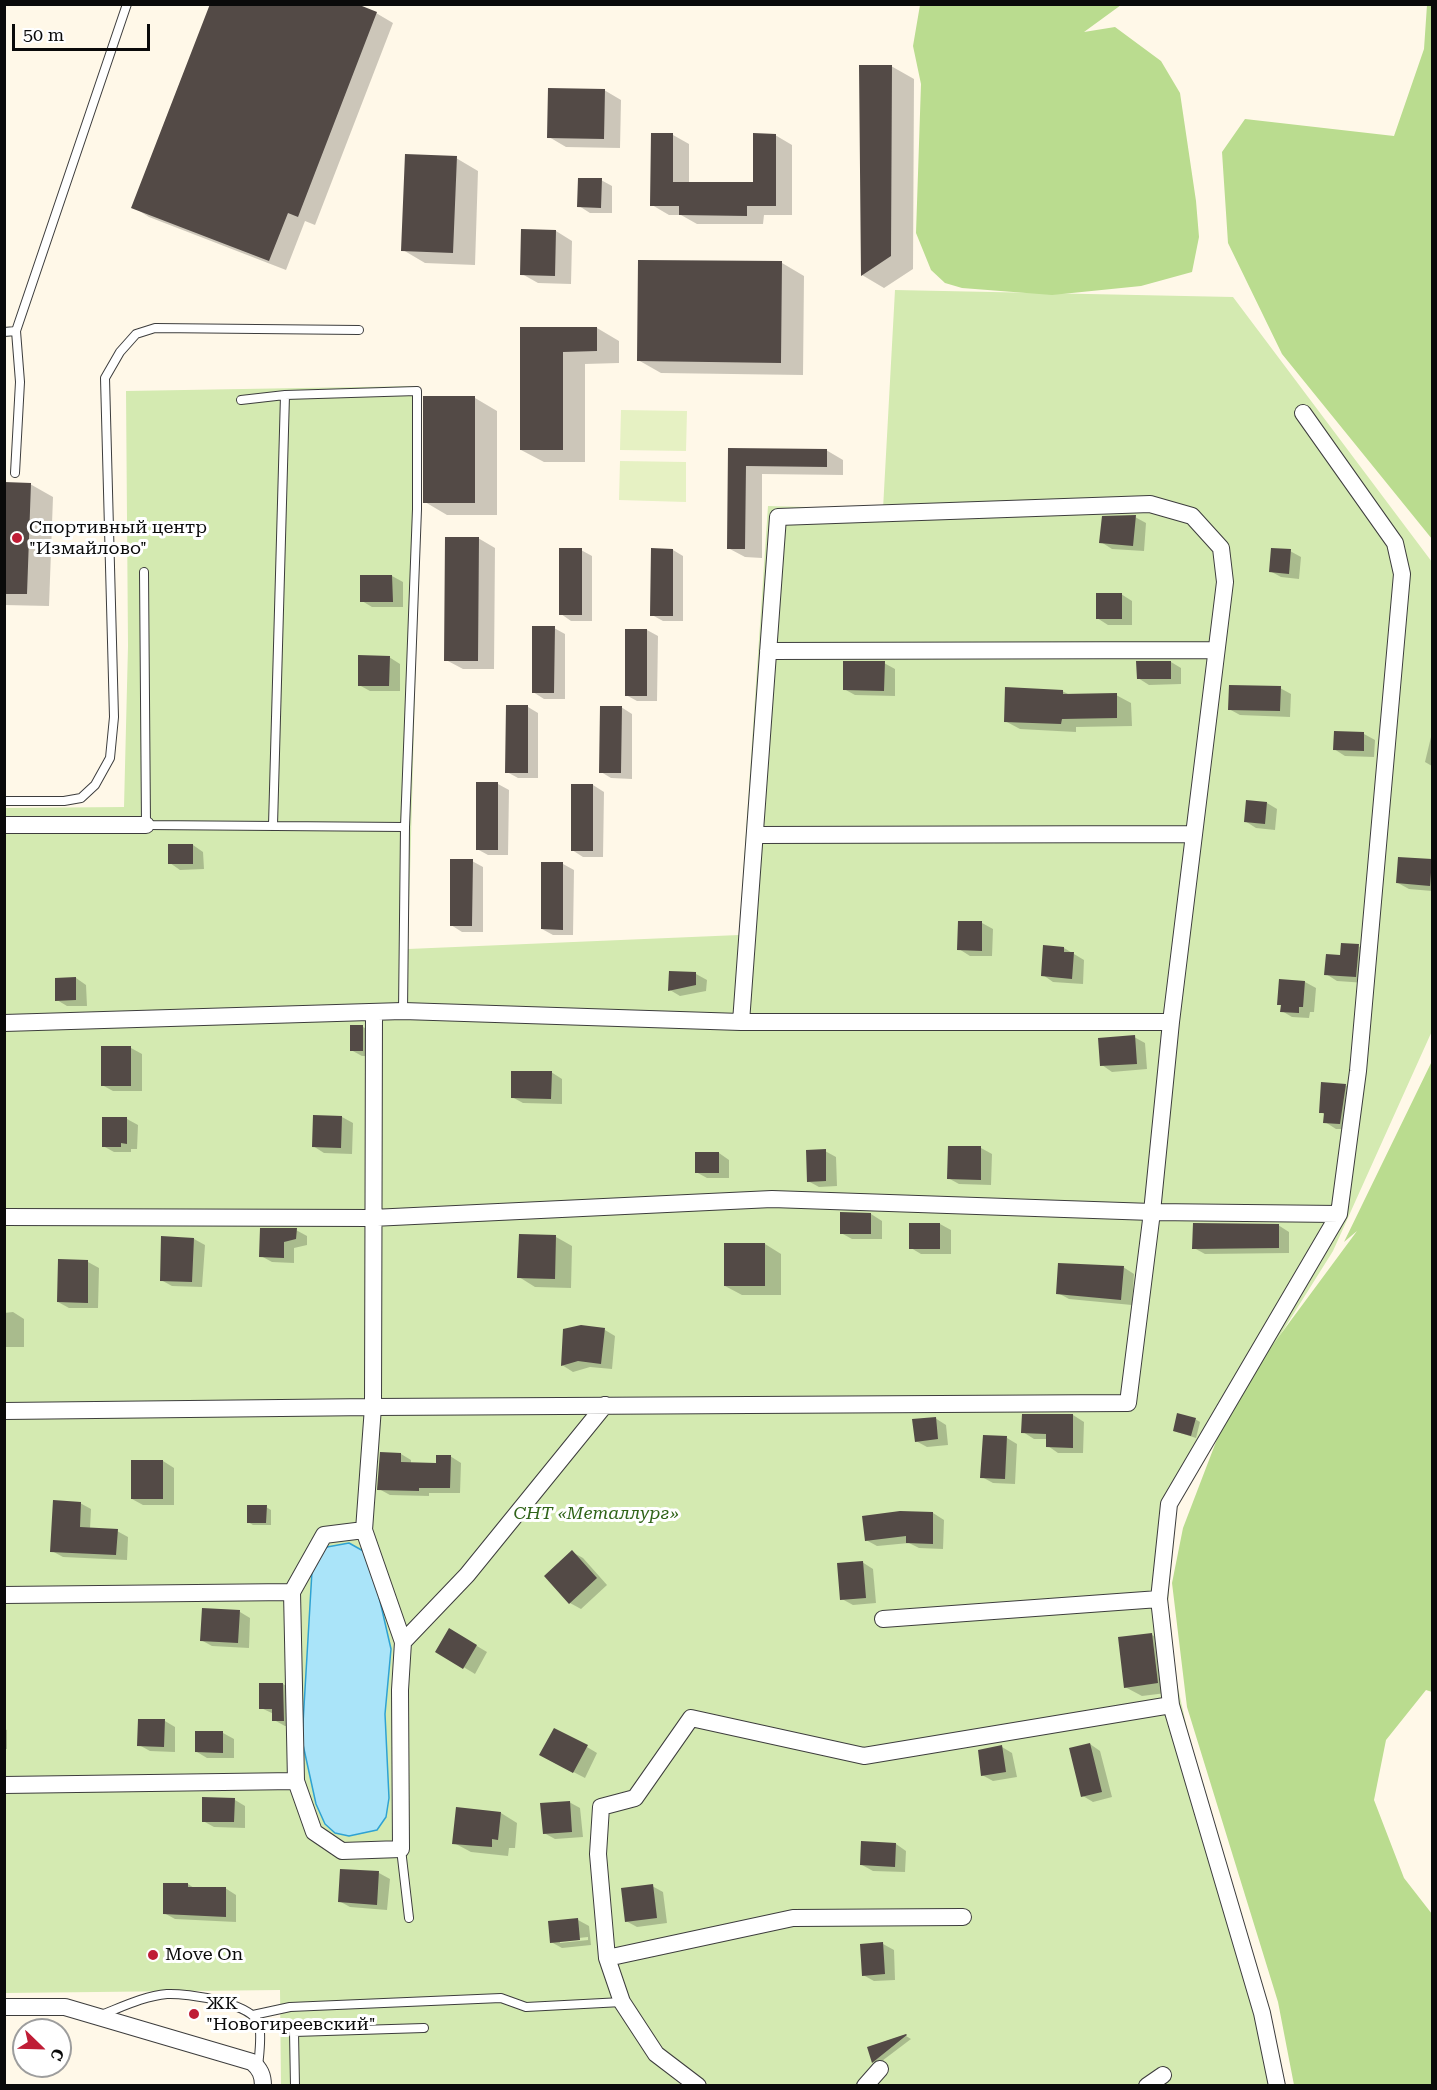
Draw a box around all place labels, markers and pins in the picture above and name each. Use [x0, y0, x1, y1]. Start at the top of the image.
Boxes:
place label: Спортивный центр "Измайлово" [29, 517, 207, 560]
marker: Спортивный центр "Измайлово" [10, 531, 24, 545]
place label: Move On [165, 1944, 243, 1966]
marker: Move On [146, 1948, 160, 1962]
place label: ЖК "Новогиреевский" [206, 1993, 376, 2036]
marker: ЖК "Новогиреевский" [187, 2007, 201, 2021]

